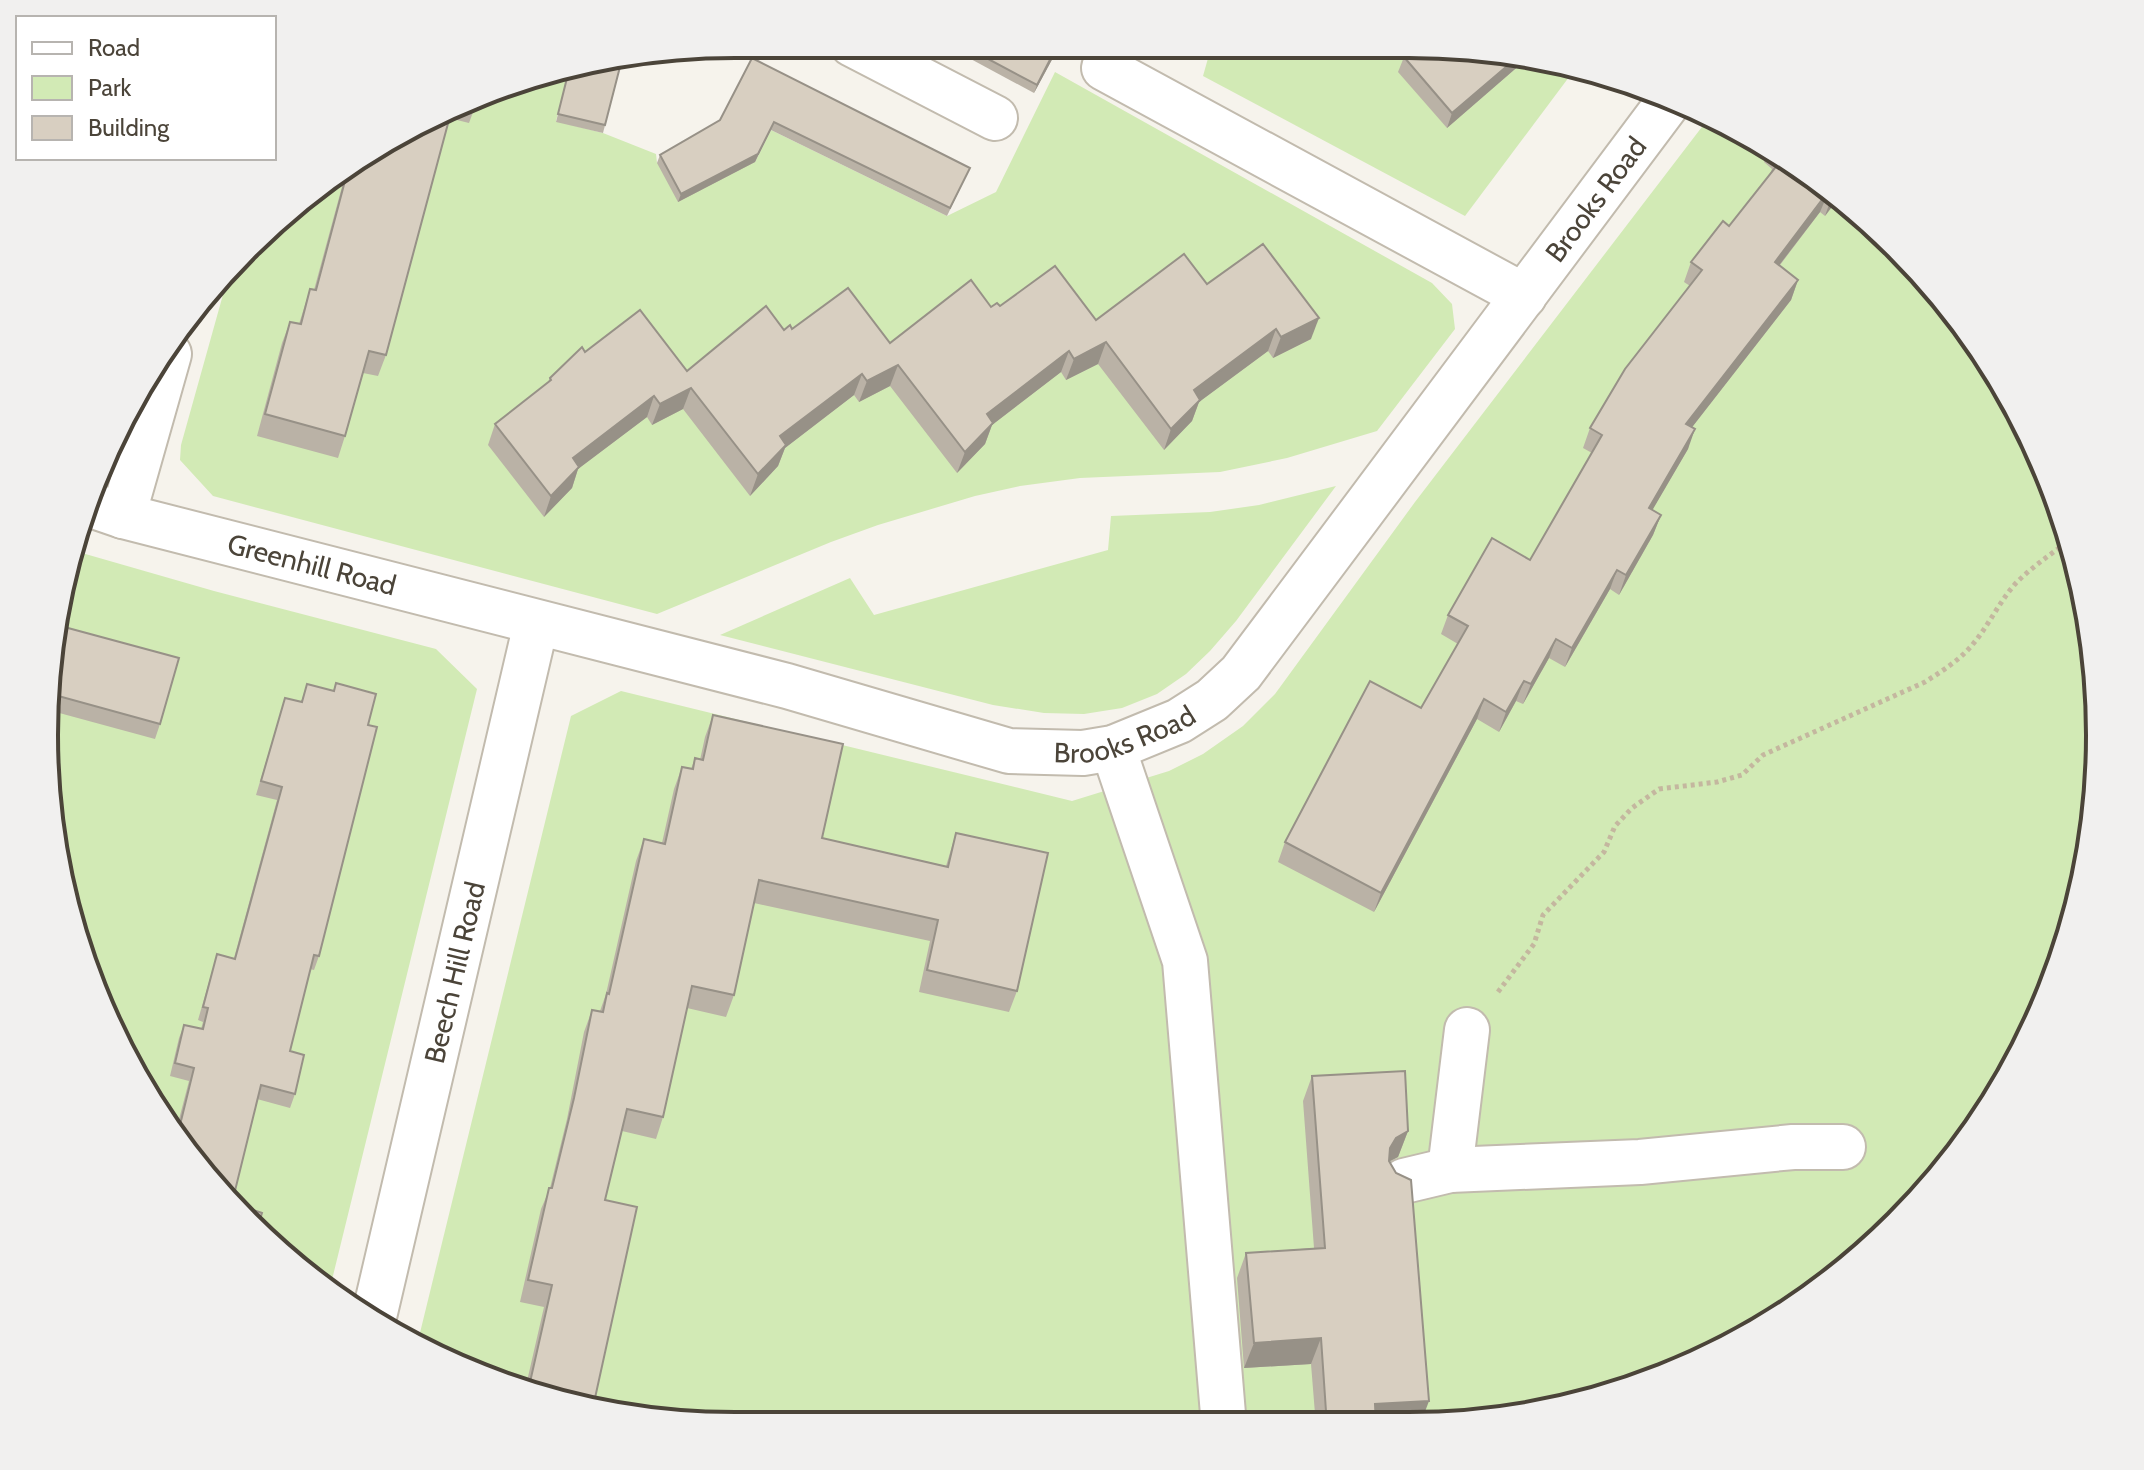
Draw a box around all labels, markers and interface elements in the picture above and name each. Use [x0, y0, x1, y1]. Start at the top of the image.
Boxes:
legend [16, 16, 276, 160]
text: Road [88, 33, 140, 62]
text: Park [88, 73, 131, 102]
text: Building [88, 113, 170, 142]
street label: Brooks Road [1538, 130, 1653, 268]
street label: Greenhill Road [224, 526, 400, 602]
street label: Brooks Road [1053, 698, 1202, 770]
street label: Beech Hill Road [417, 878, 492, 1067]

